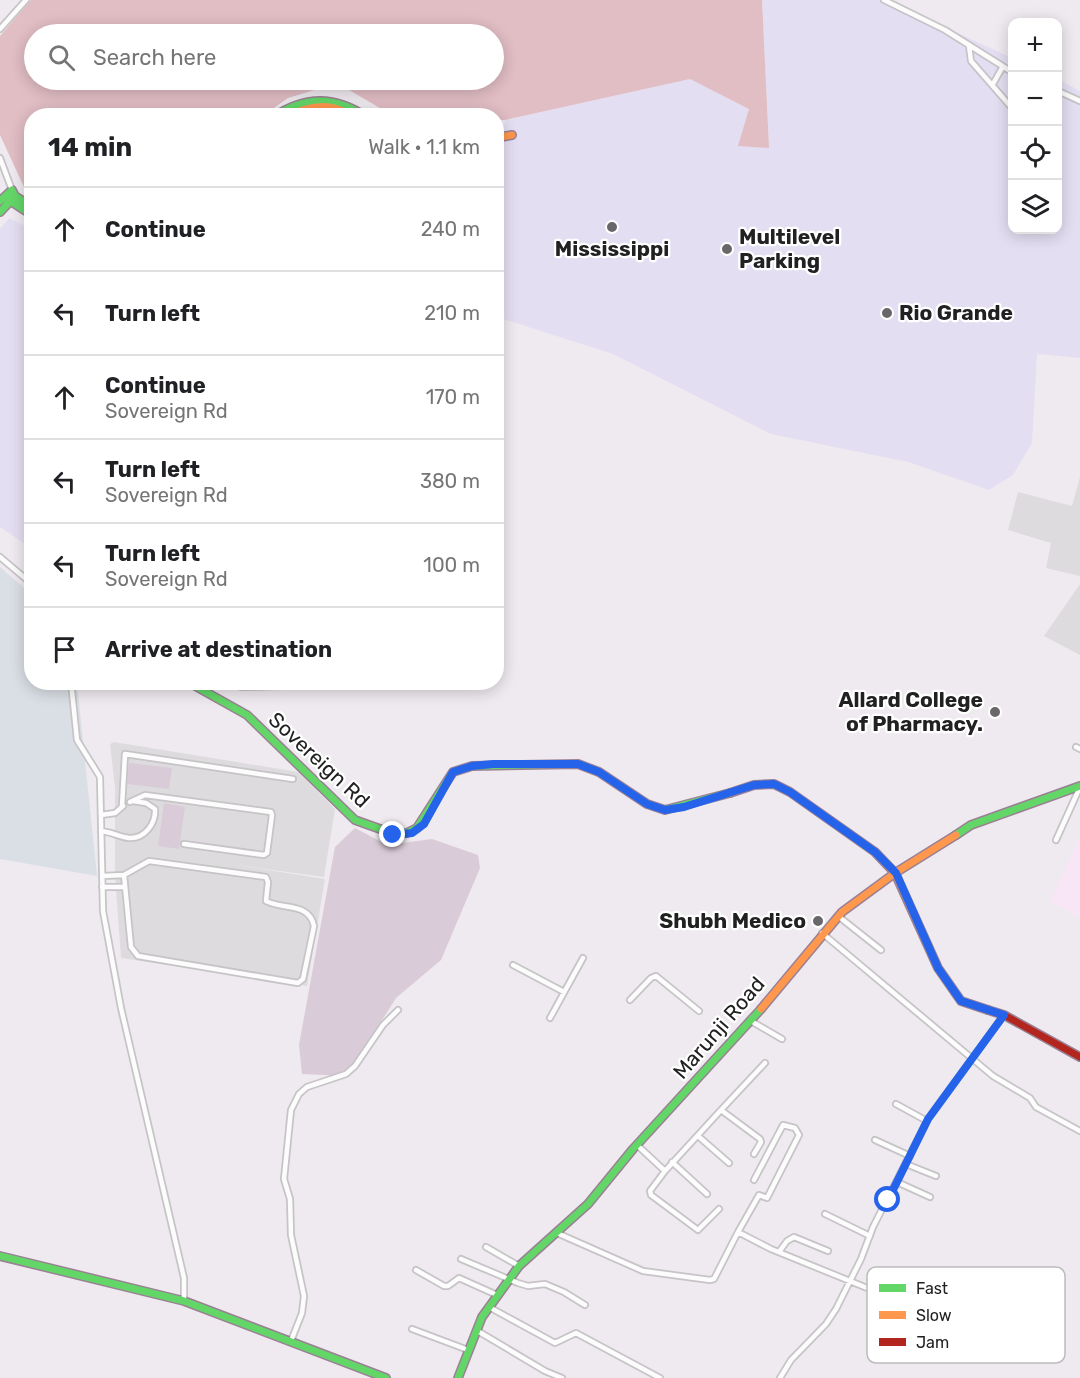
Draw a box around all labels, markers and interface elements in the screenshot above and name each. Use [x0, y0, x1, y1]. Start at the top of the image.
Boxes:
map controls [1008, 18, 1062, 234]
button: + [1008, 18, 1062, 72]
search box [24, 24, 504, 90]
icon: search [45, 41, 78, 74]
text: Search here [93, 44, 216, 71]
button: − [1008, 72, 1062, 126]
button: locate [1008, 126, 1062, 180]
text: 14 min [48, 132, 132, 163]
text: Walk · 1.1 km [368, 135, 480, 159]
button: layers [1008, 180, 1062, 234]
icon: ahead [48, 213, 81, 246]
text: Continue [105, 216, 206, 243]
text: 240 m [421, 217, 480, 241]
marker: Mississippi [605, 220, 619, 234]
place label: Multilevel Parking [739, 224, 840, 273]
place label: Mississippi [555, 236, 669, 261]
marker: Multilevel Parking [720, 242, 734, 256]
icon: left [48, 297, 81, 330]
text: Turn left [105, 300, 200, 327]
place label: Rio Grande [899, 300, 1013, 325]
text: 210 m [424, 301, 480, 325]
marker: Rio Grande [880, 306, 894, 320]
text: Continue [105, 372, 206, 399]
icon: ahead [48, 381, 81, 414]
text: 170 m [426, 385, 480, 409]
text: Sovereign Rd [105, 399, 228, 423]
text: Turn left [105, 456, 200, 483]
icon: left [48, 465, 81, 498]
text: 380 m [420, 469, 480, 493]
text: Sovereign Rd [105, 483, 228, 507]
text: Turn left [105, 540, 200, 567]
icon: left [48, 549, 81, 582]
text: 100 m [423, 553, 480, 577]
text: Sovereign Rd [105, 567, 228, 591]
icon: arrive [48, 633, 81, 666]
text: Arrive at destination [105, 636, 332, 663]
place label: Allard College of Pharmacy. [839, 687, 983, 736]
marker: Allard College of Pharmacy. [988, 705, 1002, 719]
street label: Sovereign Rd [264, 707, 375, 813]
route end [379, 821, 405, 847]
place label: Shubh Medico [659, 908, 806, 933]
marker: Shubh Medico [811, 914, 825, 928]
street label: Marunji Road [668, 972, 770, 1084]
route start [874, 1186, 900, 1212]
legend [867, 1267, 1065, 1363]
text: Fast [916, 1279, 948, 1298]
text: Slow [916, 1306, 952, 1325]
text: Jam [916, 1333, 949, 1352]

